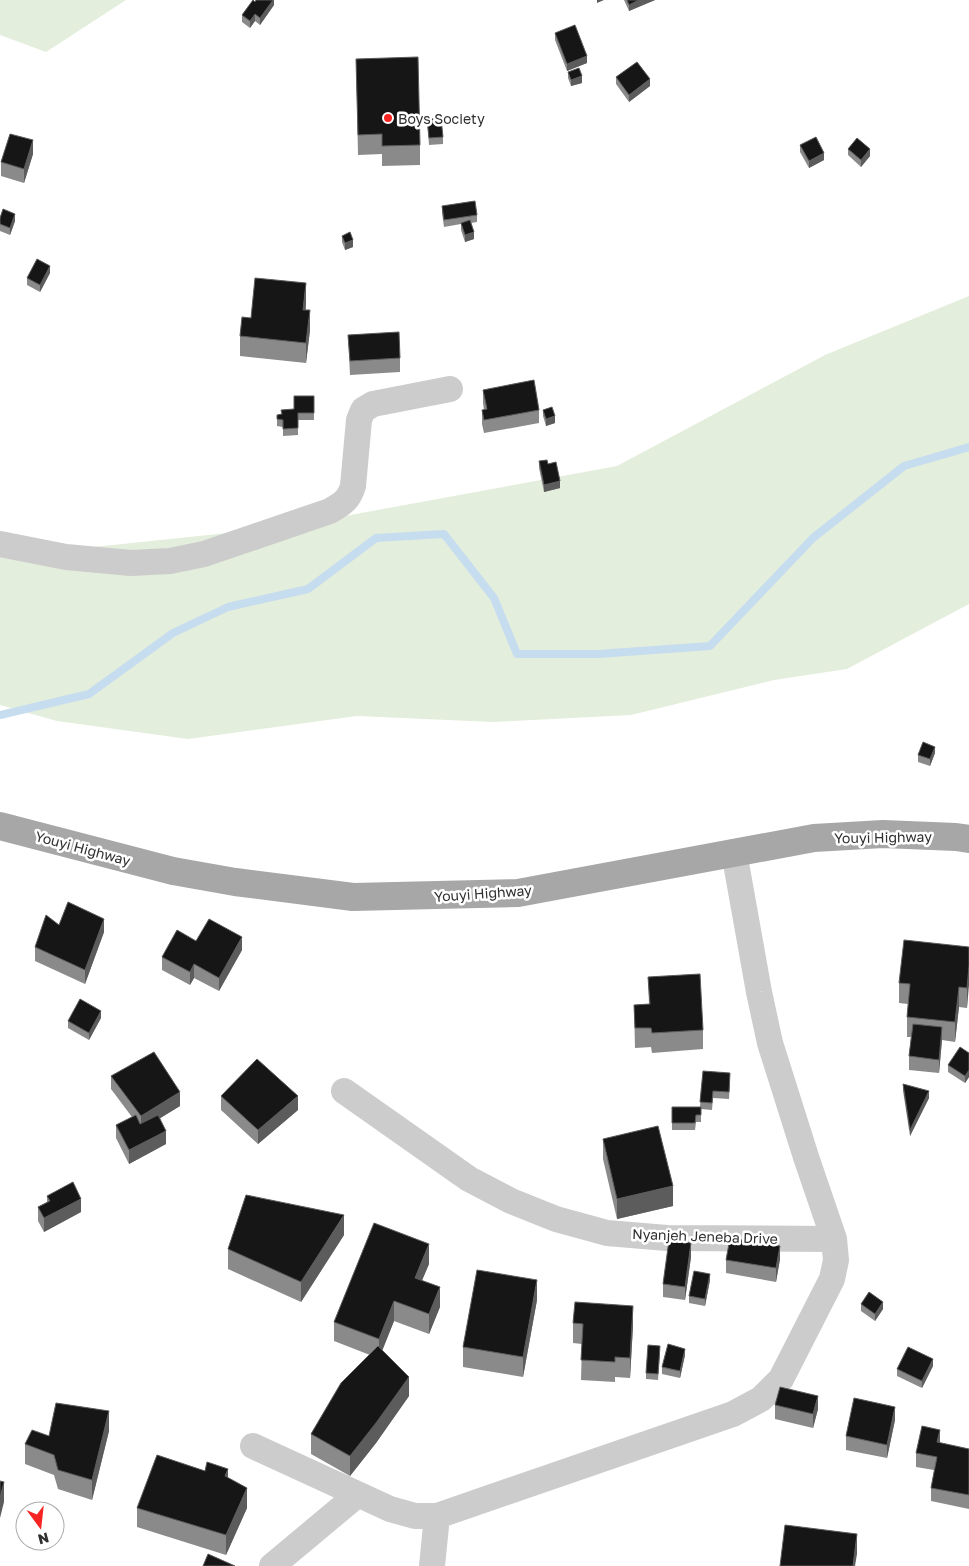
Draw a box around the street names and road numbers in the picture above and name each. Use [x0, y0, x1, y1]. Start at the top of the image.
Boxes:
street label: Youyi Highway [34, 827, 133, 869]
street label: Youyi Highway [834, 828, 932, 846]
street label: Youyi Highway [434, 881, 533, 905]
street label: Nyanjeh Jeneba Drive [632, 1225, 778, 1247]

